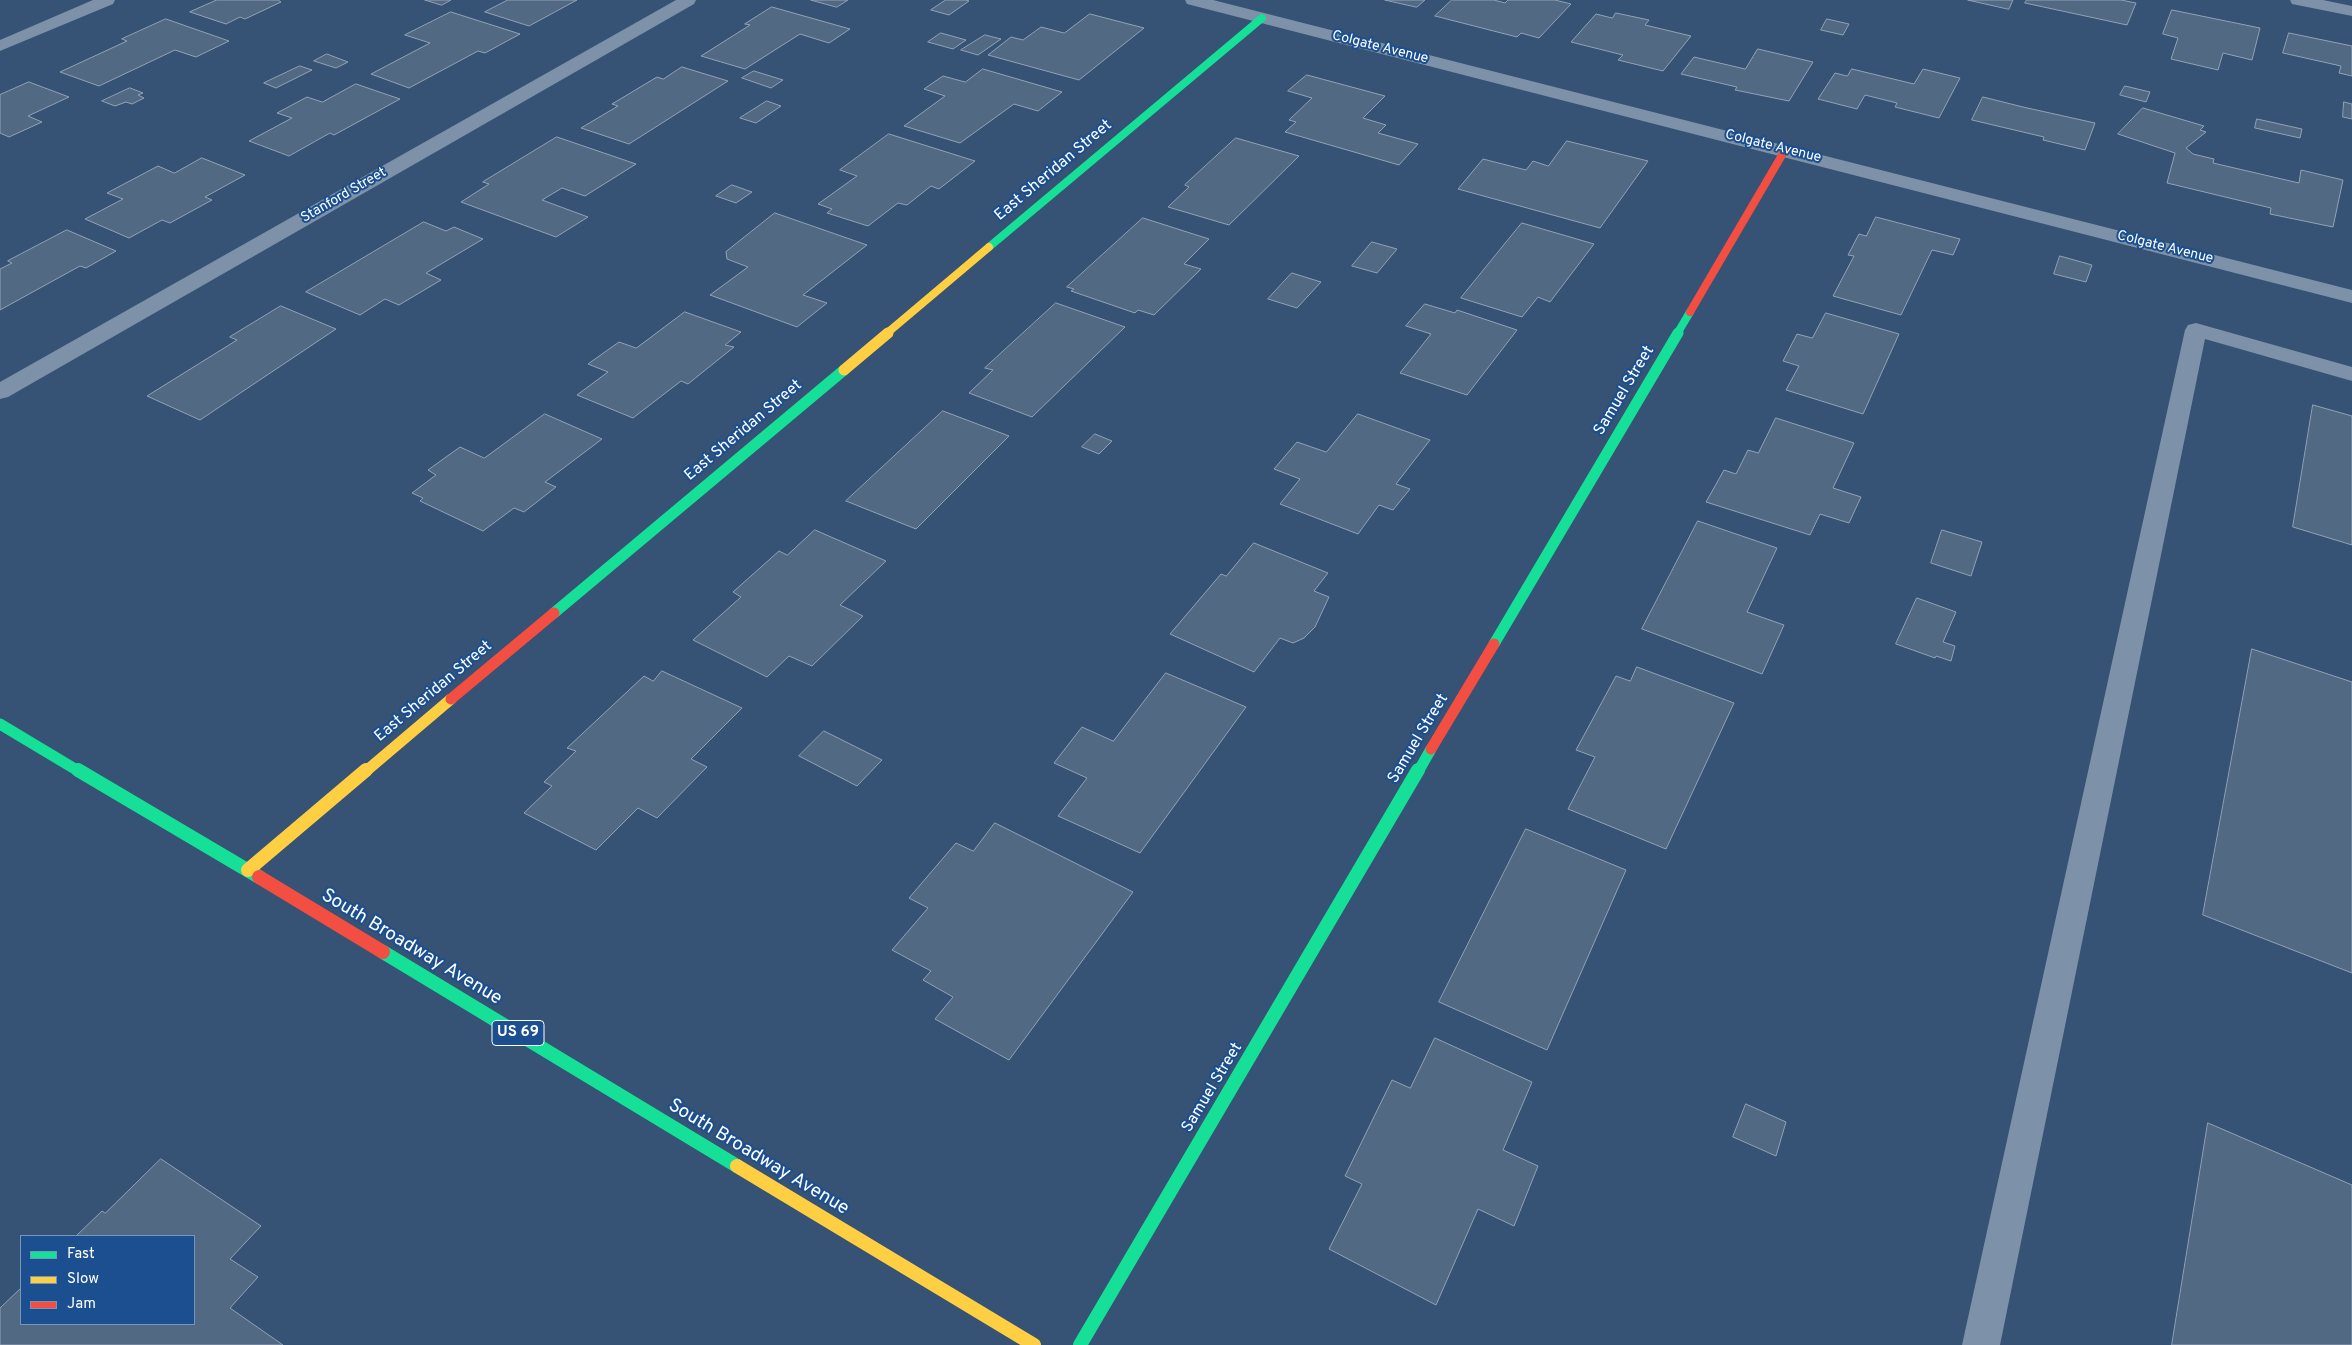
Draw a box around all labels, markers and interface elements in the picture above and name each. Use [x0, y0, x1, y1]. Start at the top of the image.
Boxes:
street label: Colgate Avenue [1330, 28, 1430, 68]
street label: East Sheridan Street [991, 116, 1117, 226]
street label: Colgate Avenue [1723, 127, 1823, 167]
street label: Stanford Street [298, 165, 390, 227]
street label: Colgate Avenue [2115, 228, 2215, 268]
street label: Samuel Street [1591, 343, 1659, 439]
street label: East Sheridan Street [681, 376, 807, 486]
street label: East Sheridan Street [371, 637, 497, 747]
street label: Samuel Street [1385, 691, 1453, 787]
street label: South Broadway Avenue [316, 885, 506, 1011]
road number: US 69 [492, 1020, 544, 1046]
street label: Samuel Street [1179, 1040, 1247, 1136]
street label: South Broadway Avenue [663, 1095, 853, 1221]
legend [20, 1235, 195, 1325]
text: Fast [67, 1245, 95, 1264]
text: Slow [67, 1270, 99, 1289]
text: Jam [67, 1295, 96, 1314]

